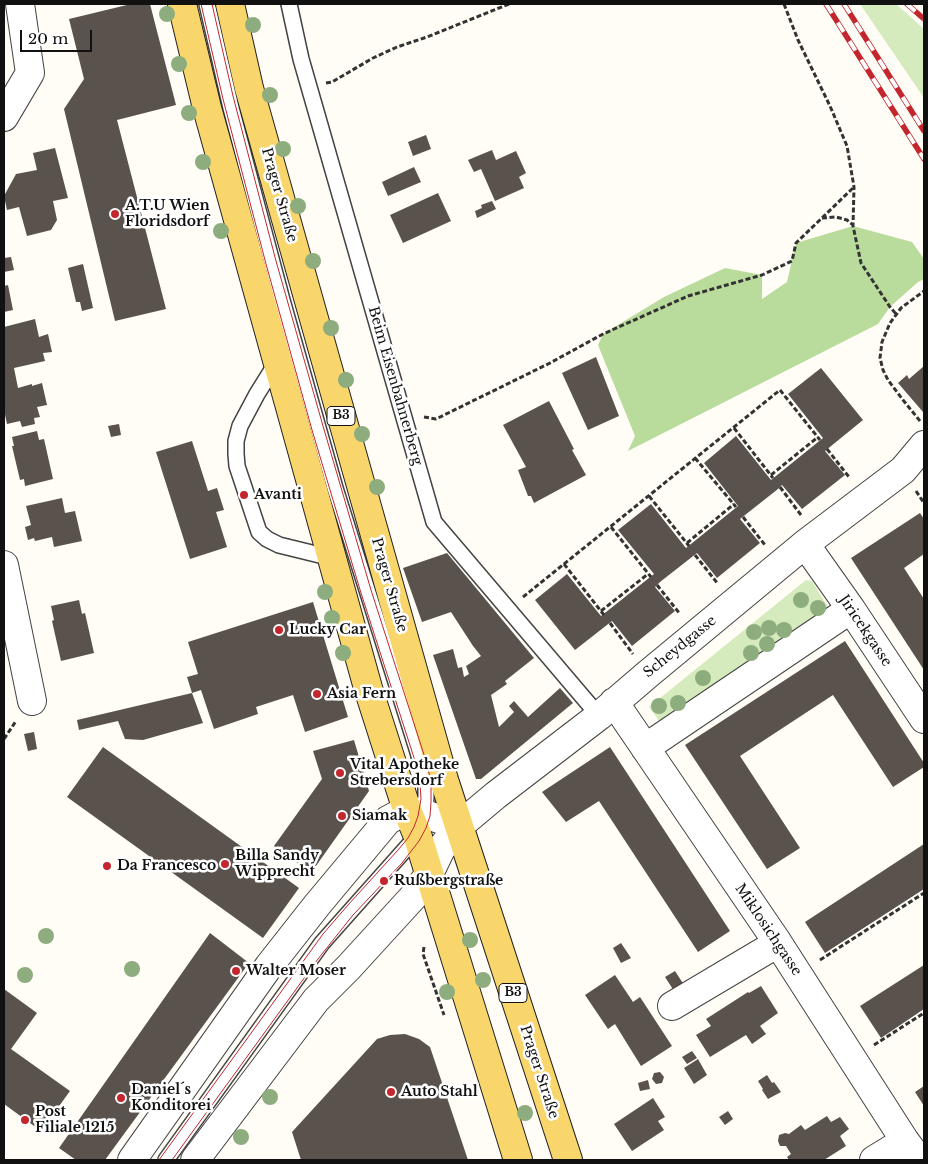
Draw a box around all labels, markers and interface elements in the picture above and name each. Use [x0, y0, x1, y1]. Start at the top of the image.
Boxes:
scale bar [22, 20, 95, 52]
text: 20 m [28, 29, 68, 48]
street label: Prager Straße [258, 146, 300, 244]
place label: A.T.U Wien Floridsdorf [125, 198, 210, 230]
marker: A.T.U Wien Floridsdorf [109, 208, 121, 220]
street label: Beim Eisenbahnerberg [364, 305, 426, 467]
road number: B3 [327, 406, 355, 426]
place label: Avanti [254, 487, 302, 503]
marker: Avanti [238, 489, 250, 501]
street label: Prager Straße [368, 536, 410, 634]
street label: Jiricekgasse [835, 592, 895, 670]
street label: Scheydgasse [640, 612, 720, 682]
place label: Lucky Car [289, 622, 366, 638]
marker: Lucky Car [273, 624, 285, 636]
place label: Asia Fern [327, 686, 396, 702]
marker: Asia Fern [311, 688, 323, 700]
place label: Vital Apotheke Strebersdorf [350, 757, 459, 790]
marker: Vital Apotheke Strebersdorf [334, 767, 346, 779]
place label: Siamak [352, 808, 407, 824]
marker: Siamak [336, 810, 348, 822]
place label: Billa Sandy Wipprecht [235, 848, 319, 880]
place label: Da Francesco [117, 858, 216, 874]
marker: Billa Sandy Wipprecht [219, 858, 231, 870]
marker: Da Francesco [101, 860, 113, 872]
place label: Rußbergstraße [394, 873, 503, 889]
marker: Rußbergstraße [378, 875, 390, 887]
street label: Miklosichgasse [731, 881, 805, 979]
place label: Walter Moser [246, 963, 346, 979]
marker: Walter Moser [230, 965, 242, 977]
road number: B3 [499, 984, 527, 1002]
street label: Prager Straße [516, 1023, 562, 1121]
place label: Daniel´s Konditorei [131, 1082, 211, 1114]
place label: Auto Stahl [401, 1084, 478, 1100]
marker: Auto Stahl [385, 1086, 397, 1098]
marker: Daniel´s Konditorei [115, 1092, 127, 1104]
place label: Post Filiale 1215 [35, 1104, 114, 1136]
marker: Post Filiale 1215 [19, 1114, 31, 1126]

